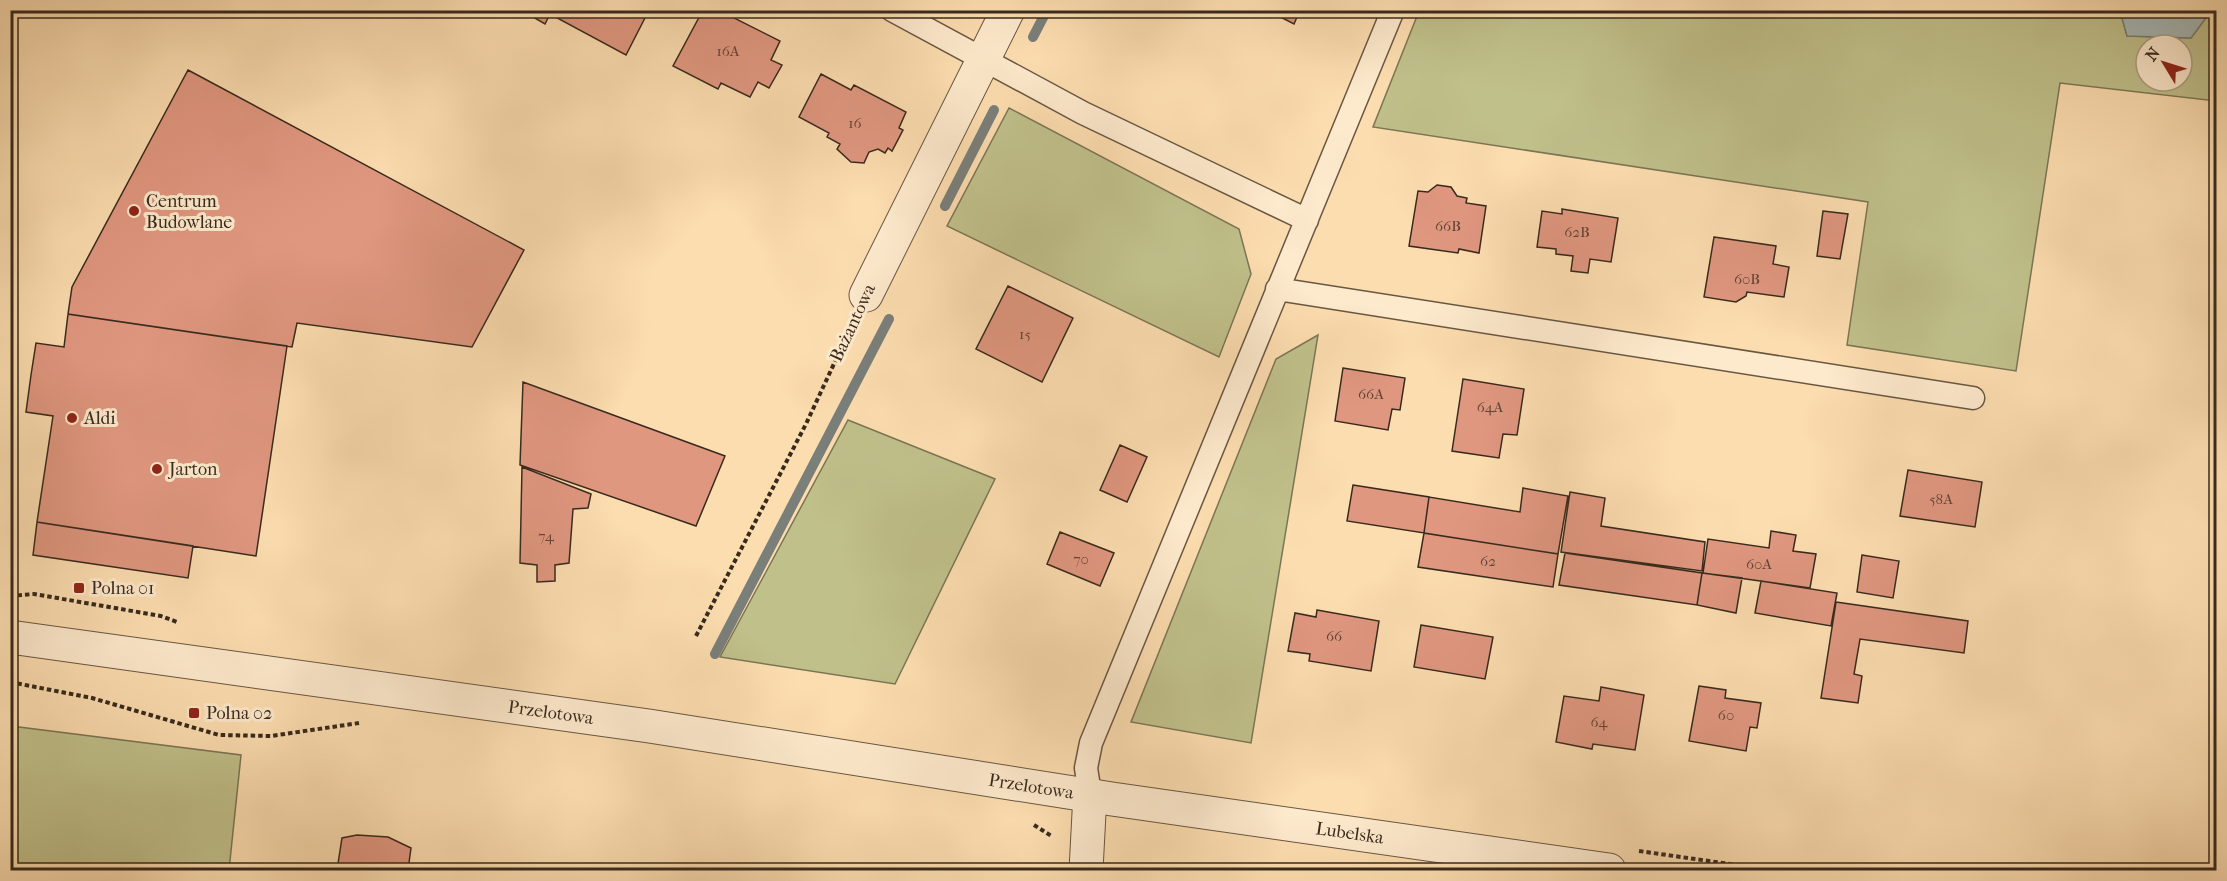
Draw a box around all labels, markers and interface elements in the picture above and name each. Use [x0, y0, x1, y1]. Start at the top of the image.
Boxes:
north arrow [2134, 33, 2194, 93]
house number: 16A [716, 42, 740, 60]
text: N [2141, 43, 2164, 65]
house number: 16 [848, 114, 863, 132]
place label: Centrum Budowlane [146, 191, 232, 233]
marker: Centrum Budowlane [127, 204, 141, 218]
house number: 66B [1435, 217, 1461, 235]
house number: 62B [1564, 223, 1590, 241]
house number: 60B [1734, 270, 1760, 288]
street label: Bażantowa [826, 280, 880, 365]
house number: 15 [1019, 325, 1031, 343]
house number: 66A [1358, 385, 1384, 403]
house number: 64A [1477, 398, 1504, 416]
place label: Aldi [83, 408, 116, 429]
marker: Aldi [65, 411, 79, 425]
place label: Jarton [167, 459, 218, 480]
marker: Jarton [150, 462, 164, 476]
house number: 58A [1929, 490, 1953, 508]
house number: 74 [538, 527, 555, 545]
house number: 70 [1073, 550, 1089, 568]
house number: 62 [1480, 552, 1496, 570]
house number: 60A [1746, 555, 1772, 573]
place label: Polna 01 [91, 578, 154, 599]
marker: Polna 01 [72, 581, 86, 595]
house number: 66 [1326, 627, 1343, 645]
street label: Przelotowa [507, 696, 595, 729]
place label: Polna 02 [206, 703, 272, 724]
marker: Polna 02 [187, 706, 201, 720]
house number: 60 [1718, 706, 1734, 724]
house number: 64 [1591, 713, 1609, 731]
street label: Przelotowa [987, 769, 1076, 803]
street label: Lubelska [1314, 818, 1386, 848]

